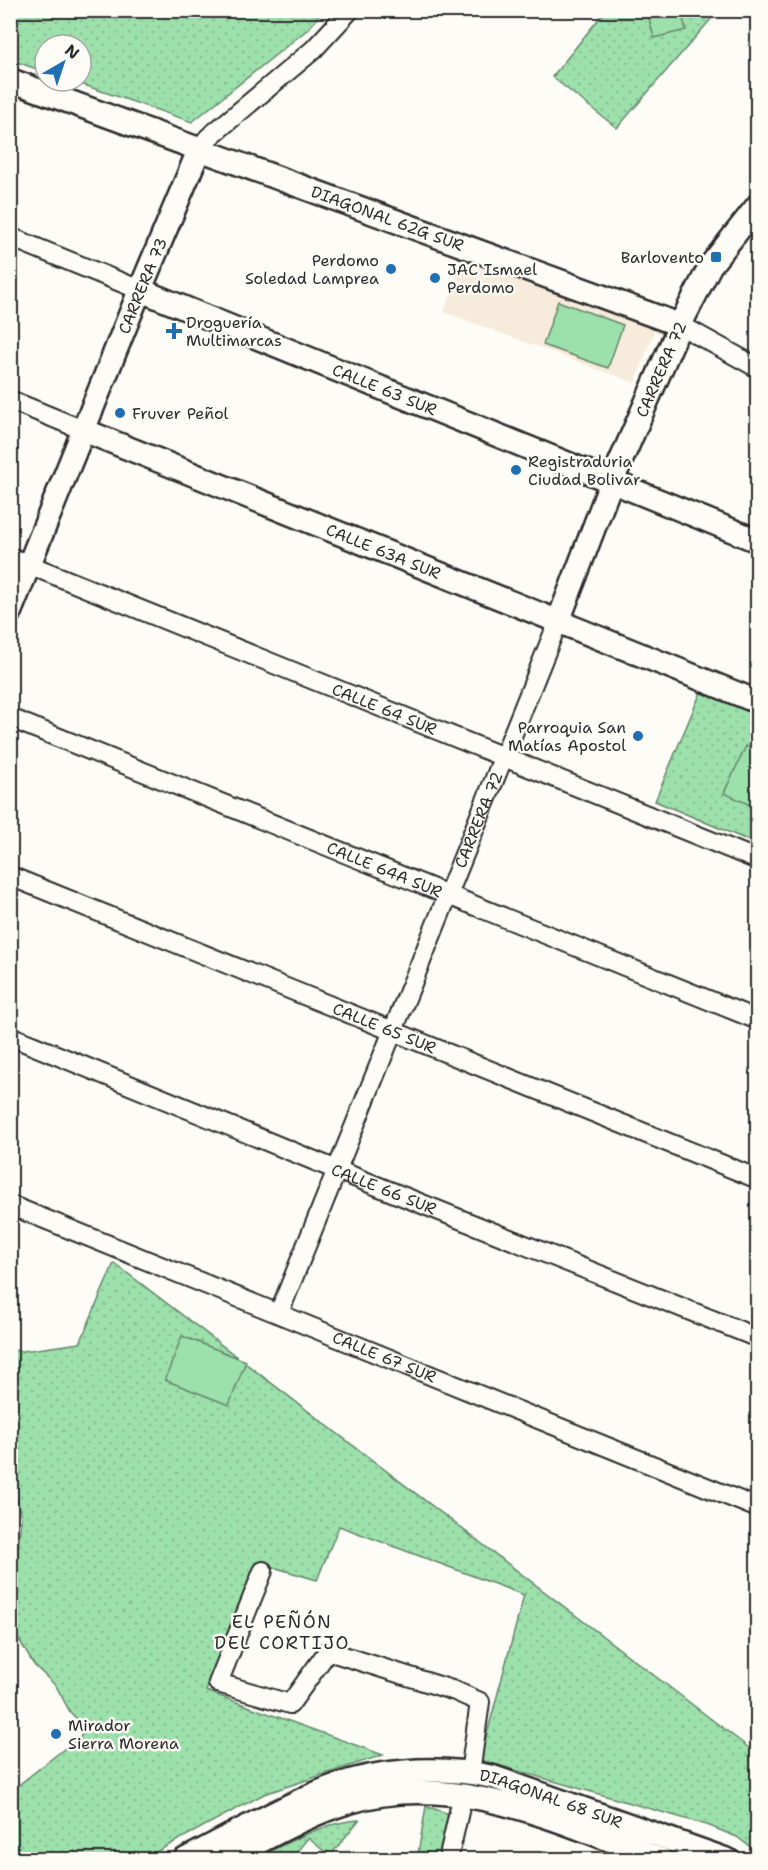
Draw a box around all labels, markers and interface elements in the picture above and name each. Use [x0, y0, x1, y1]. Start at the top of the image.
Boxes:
north arrow [33, 33, 93, 93]
text: N [61, 40, 84, 64]
street label: DIAGONAL 62G SUR [308, 181, 467, 256]
street label: CARRERA 73 [113, 235, 172, 337]
place label: Barlovento [621, 247, 704, 268]
place label: Perdomo Soledad Lamprea [245, 250, 379, 289]
marker: Barlovento [709, 250, 723, 264]
place label: JAC Ismael Perdomo [447, 259, 537, 298]
marker: Perdomo Soledad Lamprea [384, 262, 398, 276]
marker: JAC Ismael Perdomo [428, 271, 442, 285]
place label: Droguería Multimarcas [186, 312, 282, 351]
street label: CARRERA 72 [631, 318, 691, 420]
marker: Droguería Multimarcas [167, 324, 181, 338]
street label: CALLE 63 SUR [329, 359, 440, 420]
place label: Fruver Peñol [132, 403, 229, 424]
marker: Fruver Peñol [113, 406, 127, 420]
place label: Registraduria Ciudad Bolivar [528, 451, 640, 490]
marker: Registraduria Ciudad Bolivar [509, 463, 523, 477]
street label: CALLE 63A SUR [323, 519, 444, 584]
street label: CALLE 64 SUR [329, 679, 440, 740]
place label: Parroquia San Matías Apostol [508, 717, 626, 756]
marker: Parroquia San Matías Apostol [631, 729, 645, 743]
street label: CARRERA 72 [450, 769, 508, 871]
street label: CALLE 64A SUR [324, 837, 445, 902]
street label: CALLE 65 SUR [330, 998, 439, 1058]
street label: CALLE 66 SUR [328, 1159, 439, 1220]
street label: CALLE 67 SUR [329, 1327, 439, 1387]
district label: EL PEÑÓN DEL CORTIJO [214, 1610, 350, 1655]
place label: Mirador Sierra Morena [68, 1715, 179, 1754]
marker: Mirador Sierra Morena [49, 1727, 63, 1741]
street label: DIAGONAL 68 SUR [478, 1765, 625, 1833]

